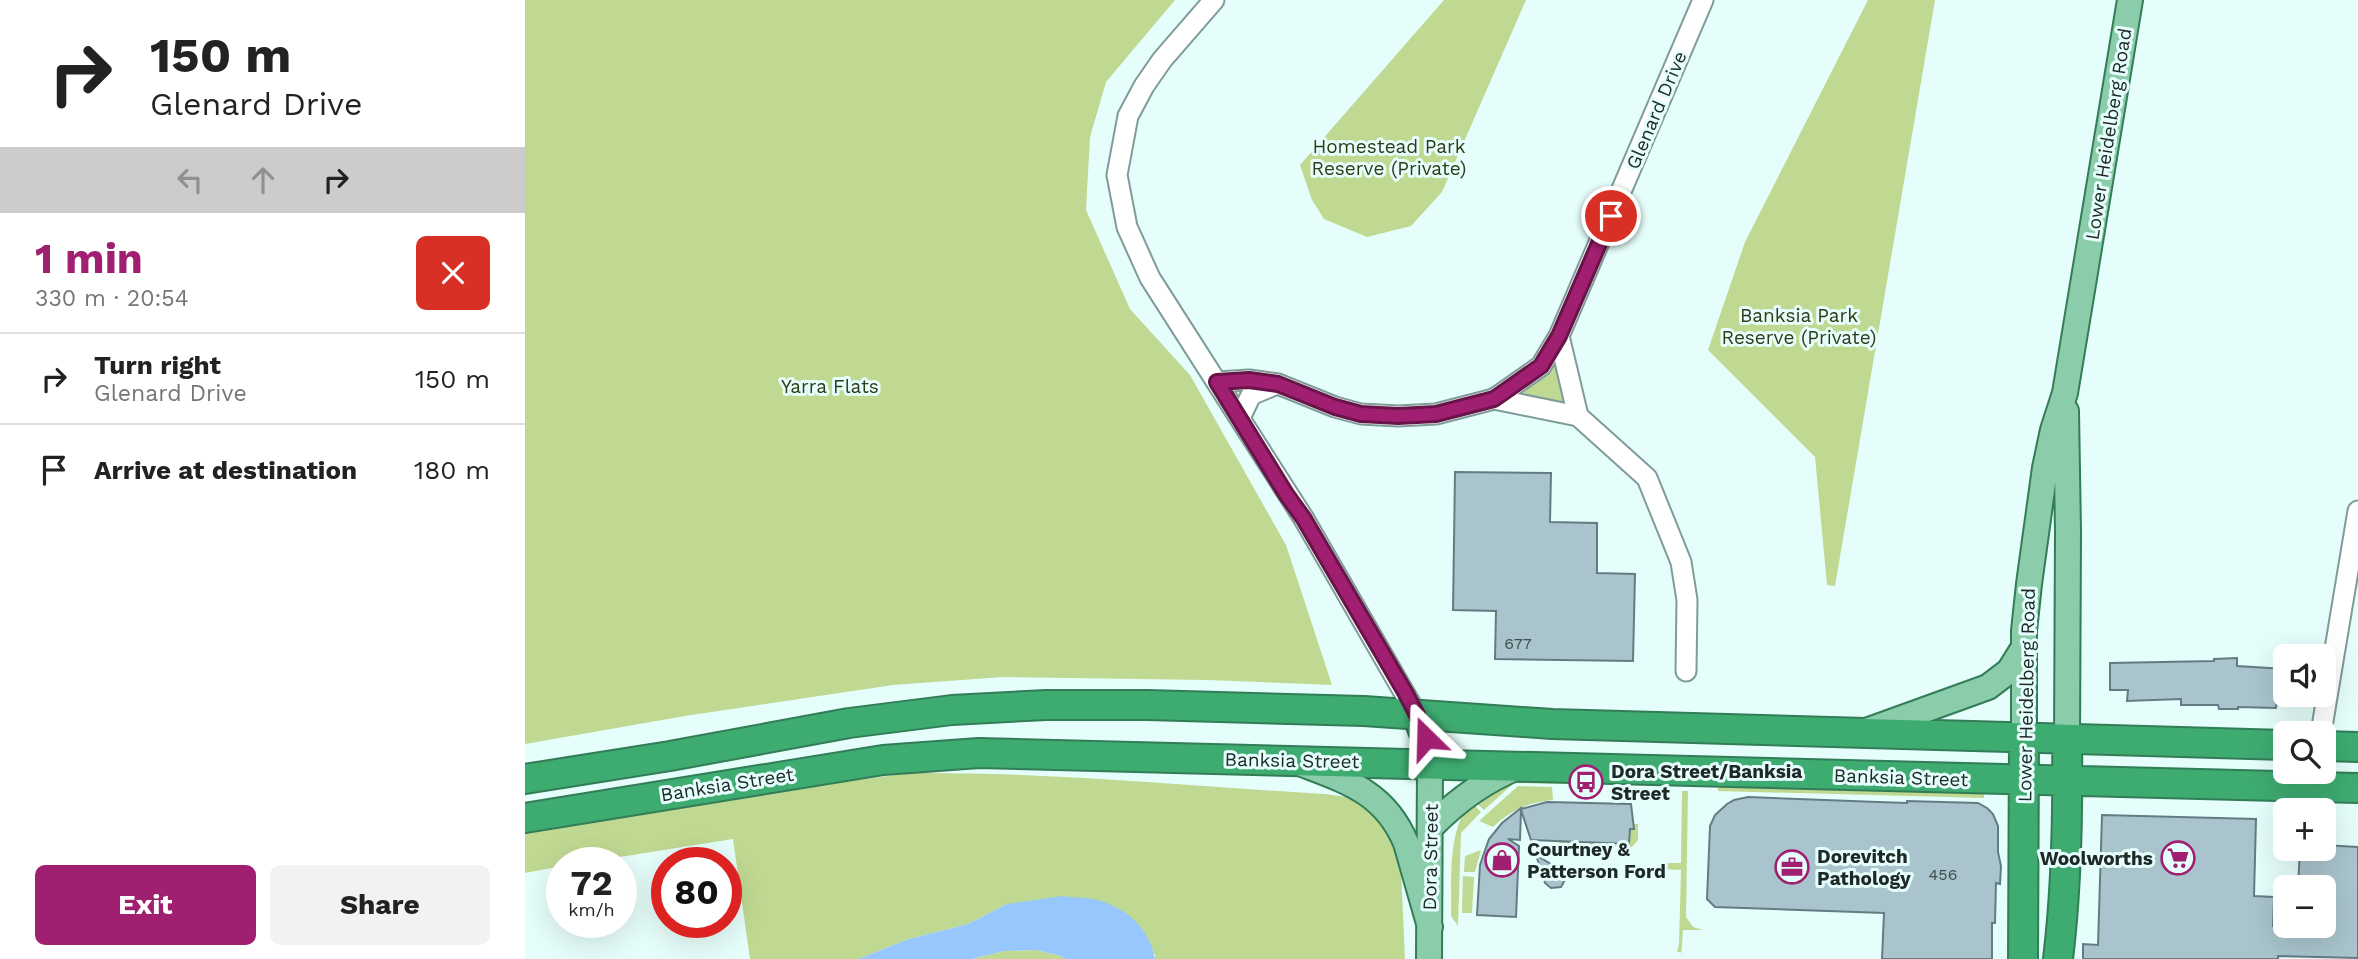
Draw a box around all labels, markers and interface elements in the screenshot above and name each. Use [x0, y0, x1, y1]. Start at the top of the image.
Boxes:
text: 150 m [150, 26, 291, 84]
street label: Lower Heidelberg Road [2080, 27, 2137, 242]
icon: right [35, 28, 126, 119]
street label: Glenard Drive [1621, 48, 1692, 173]
text: Glenard Drive [150, 85, 362, 123]
park label: Homestead Park Reserve (Private) [1312, 135, 1466, 180]
icon: left [171, 161, 209, 199]
icon: ahead [244, 161, 282, 199]
icon: right [317, 161, 355, 199]
pin [1581, 186, 1641, 246]
icon: arrive [1592, 197, 1630, 235]
text: 1 min [35, 234, 143, 283]
button: close [416, 236, 490, 310]
text: 330 m · 20:54 [35, 285, 189, 312]
park label: Banksia Park Reserve (Private) [1722, 304, 1876, 349]
text: Turn right [94, 350, 221, 380]
icon: right [35, 360, 73, 398]
text: 150 m [415, 364, 490, 394]
park label: Yarra Flats [781, 375, 879, 398]
text: Glenard Drive [94, 380, 247, 407]
icon: arrive [35, 451, 73, 489]
text: Arrive at destination [94, 455, 357, 485]
text: 180 m [414, 455, 490, 485]
street label: Lower Heidelberg Road [2013, 588, 2040, 802]
house number: 677 [1504, 634, 1532, 653]
map controls [2273, 644, 2336, 938]
button: sound [2273, 644, 2336, 707]
position arrow [1389, 701, 1463, 775]
button: search [2273, 721, 2336, 784]
street label: Banksia Street [1225, 748, 1359, 773]
place label: Dora Street/Banksia Street [1611, 760, 1802, 805]
street label: Banksia Street [659, 763, 795, 806]
bus stop icon: Dora Street/Banksia Street [1567, 763, 1605, 801]
street label: Banksia Street [1833, 764, 1969, 791]
button: + [2273, 798, 2336, 861]
street label: Dora Street [1418, 803, 1443, 910]
place label: Courtney & Patterson Ford [1527, 838, 1666, 883]
supermarket icon: Woolworths [2159, 839, 2197, 877]
shop icon: Courtney & Patterson Ford [1483, 841, 1521, 879]
place label: Dorevitch Pathology [1817, 845, 1911, 890]
speed limit sign: 80 [651, 847, 742, 938]
place label: Woolworths [2040, 847, 2153, 870]
office icon: Dorevitch Pathology [1773, 848, 1811, 886]
text: 72 [570, 862, 613, 904]
button: Exit [35, 865, 256, 945]
button: Share [270, 865, 490, 945]
house number: 456 [1929, 865, 1957, 884]
button: − [2273, 875, 2336, 938]
text: km/h [568, 899, 615, 920]

